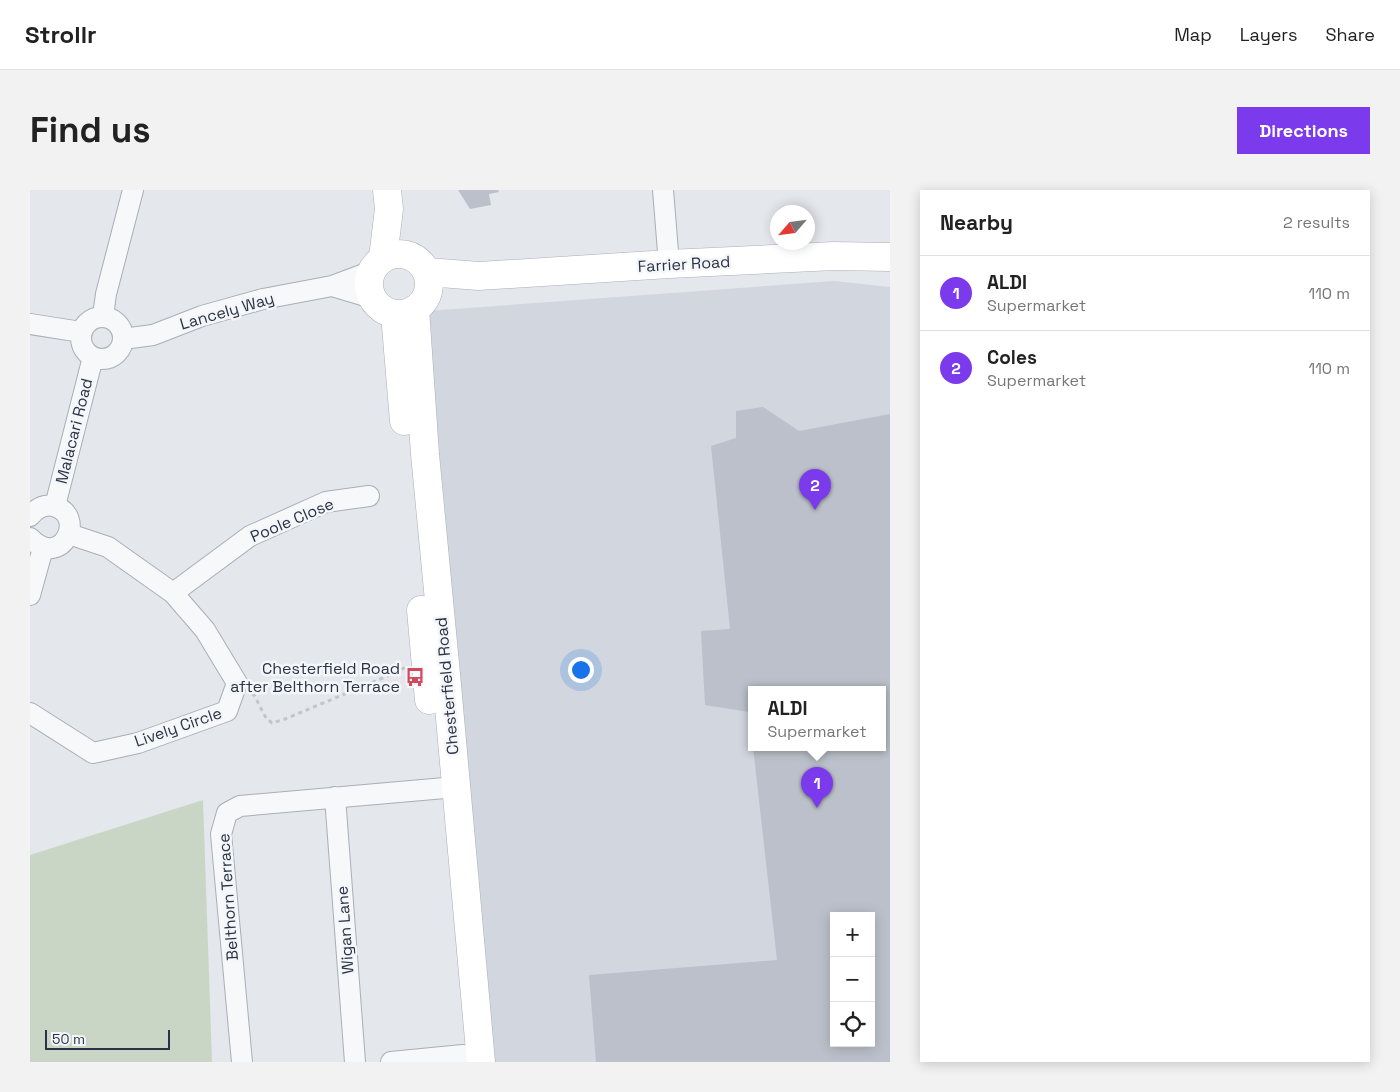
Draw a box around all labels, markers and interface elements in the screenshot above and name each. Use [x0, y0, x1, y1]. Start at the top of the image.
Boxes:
text: Strollr [25, 19, 97, 50]
text: Map [1174, 23, 1212, 46]
text: Layers [1240, 23, 1297, 46]
text: Share [1325, 23, 1375, 46]
button: Directions [1237, 107, 1370, 154]
text: Find us [30, 108, 151, 152]
north arrow [770, 205, 815, 250]
text: Nearby [940, 209, 1013, 236]
text: 2 results [1283, 212, 1350, 233]
street label: Farrier Road [637, 251, 731, 277]
text: ALDI [987, 270, 1027, 295]
text: 1 [952, 283, 960, 304]
text: 110 m [1308, 283, 1350, 304]
street label: Lancely Way [177, 288, 277, 334]
text: Supermarket [987, 295, 1086, 316]
text: Coles [987, 345, 1037, 370]
text: 2 [951, 358, 961, 379]
text: 110 m [1308, 358, 1350, 379]
text: Supermarket [987, 370, 1086, 391]
street label: Malacari Road [51, 376, 97, 486]
pin: 2 [799, 469, 831, 510]
street label: Poole Close [247, 493, 337, 547]
street label: Chesterfield Road [431, 616, 463, 756]
your location [568, 657, 594, 683]
place label: Chesterfield Road after Belthorn Terrace [230, 658, 400, 697]
bus stop icon: Chesterfield Road after Belthorn Terrace [404, 666, 426, 688]
popup [748, 686, 886, 751]
text: ALDI [767, 696, 807, 721]
street label: Lively Circle [131, 702, 225, 752]
text: Supermarket [767, 721, 867, 742]
pin: 1 [801, 767, 833, 808]
street label: Belthorn Terrace [213, 833, 243, 961]
street label: Wigan Lane [331, 885, 359, 975]
map controls [830, 912, 875, 1047]
button: + [830, 912, 875, 957]
button: − [830, 957, 875, 1002]
button: locate [830, 1002, 875, 1047]
scale bar [45, 1027, 170, 1050]
text: 50 m [52, 1030, 85, 1048]

